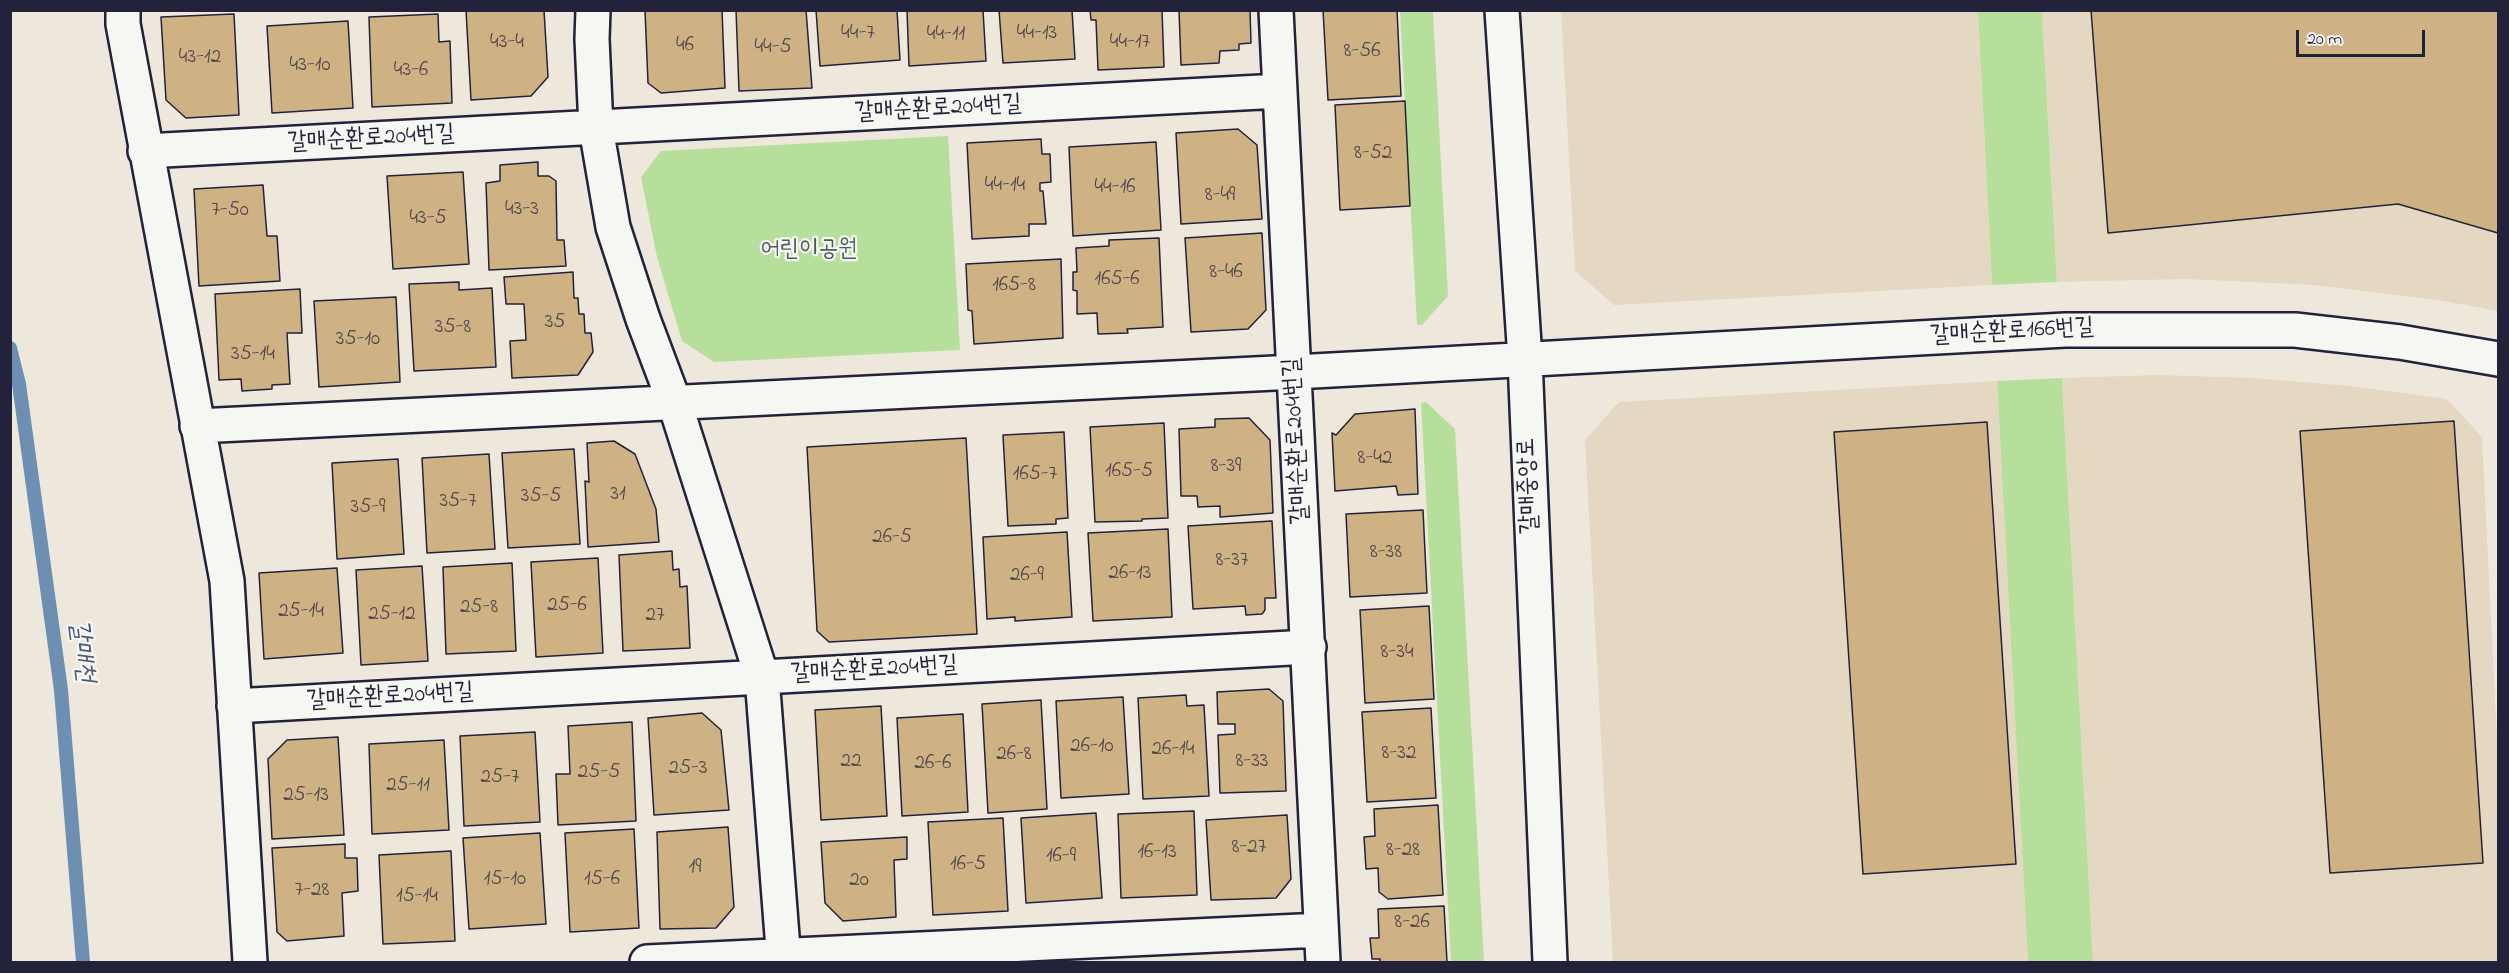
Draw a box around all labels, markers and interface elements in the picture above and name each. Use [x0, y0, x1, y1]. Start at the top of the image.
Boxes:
scale bar [2299, 18, 2428, 56]
house number: 44-7 [841, 22, 875, 48]
house number: 44-13 [1017, 22, 1057, 48]
house number: 44-11 [927, 23, 965, 49]
text: 20 m [2307, 27, 2342, 53]
house number: 43-4 [490, 31, 524, 57]
house number: 44-17 [1110, 31, 1150, 57]
house number: 46 [676, 34, 694, 60]
house number: 44-5 [754, 36, 792, 62]
house number: 8-56 [1343, 40, 1381, 66]
house number: 43-12 [179, 46, 221, 72]
house number: 43-10 [290, 54, 330, 80]
house number: 43-6 [394, 59, 428, 85]
street label: 갈매순환로204번길 [854, 91, 1022, 129]
street label: 갈매순환로204번길 [287, 121, 455, 159]
house number: 8-52 [1354, 142, 1392, 168]
house number: 44-14 [985, 174, 1025, 200]
house number: 44-16 [1094, 176, 1136, 202]
house number: 8-49 [1205, 184, 1235, 210]
house number: 43-3 [505, 198, 539, 224]
house number: 7-50 [211, 199, 249, 225]
house number: 43-5 [409, 207, 447, 233]
park label: 어린이공원 [761, 237, 857, 265]
house number: 8-46 [1209, 261, 1243, 287]
house number: 165-6 [1094, 268, 1140, 294]
house number: 165-8 [992, 274, 1036, 300]
house number: 35 [545, 311, 565, 337]
street label: 갈매순환로166번길 [1929, 314, 2095, 352]
house number: 35-8 [435, 316, 471, 342]
house number: 35-10 [336, 328, 380, 354]
house number: 35-14 [231, 343, 275, 369]
street label: 갈매순환로204번길 [1279, 357, 1317, 525]
street label: 갈매중앙로 [1514, 437, 1546, 535]
house number: 8-42 [1358, 447, 1392, 473]
house number: 8-39 [1211, 455, 1241, 481]
house number: 165-5 [1105, 460, 1153, 486]
house number: 165-7 [1013, 463, 1057, 489]
house number: 31 [610, 483, 626, 509]
house number: 35-5 [521, 485, 561, 511]
house number: 35-7 [439, 490, 477, 516]
house number: 35-9 [351, 496, 385, 522]
house number: 26-5 [872, 526, 912, 552]
house number: 8-38 [1370, 541, 1402, 567]
house number: 8-37 [1215, 549, 1249, 575]
house number: 26-13 [1109, 562, 1151, 588]
house number: 26-9 [1010, 564, 1044, 590]
house number: 25-6 [547, 594, 587, 620]
house number: 25-8 [460, 596, 498, 622]
house number: 25-14 [278, 600, 324, 626]
house number: 25-12 [368, 603, 416, 629]
house number: 27 [645, 604, 665, 630]
water label: 갈매천 [61, 618, 99, 684]
house number: 8-34 [1380, 641, 1414, 667]
street label: 갈매순환로204번길 [790, 652, 958, 690]
street label: 갈매순환로204번길 [306, 679, 474, 717]
house number: 26-10 [1070, 735, 1114, 761]
house number: 26-14 [1152, 738, 1194, 764]
house number: 8-32 [1382, 742, 1416, 768]
house number: 26-8 [996, 743, 1032, 769]
house number: 22 [841, 750, 861, 776]
house number: 8-33 [1235, 750, 1269, 776]
house number: 26-6 [915, 752, 951, 778]
house number: 25-3 [669, 757, 707, 783]
house number: 25-5 [578, 761, 620, 787]
house number: 25-7 [481, 766, 519, 792]
house number: 25-11 [386, 774, 430, 800]
house number: 25-13 [283, 784, 329, 810]
house number: 8-27 [1232, 836, 1266, 862]
house number: 8-28 [1386, 839, 1420, 865]
house number: 16-13 [1137, 841, 1177, 867]
house number: 16-9 [1046, 845, 1076, 871]
house number: 16-5 [950, 853, 986, 879]
house number: 19 [689, 856, 701, 882]
house number: 15-10 [484, 868, 526, 894]
house number: 15-6 [584, 868, 620, 894]
house number: 20 [849, 869, 869, 895]
house number: 7-28 [295, 879, 329, 905]
house number: 15-14 [396, 885, 438, 911]
house number: 8-26 [1394, 911, 1430, 937]

